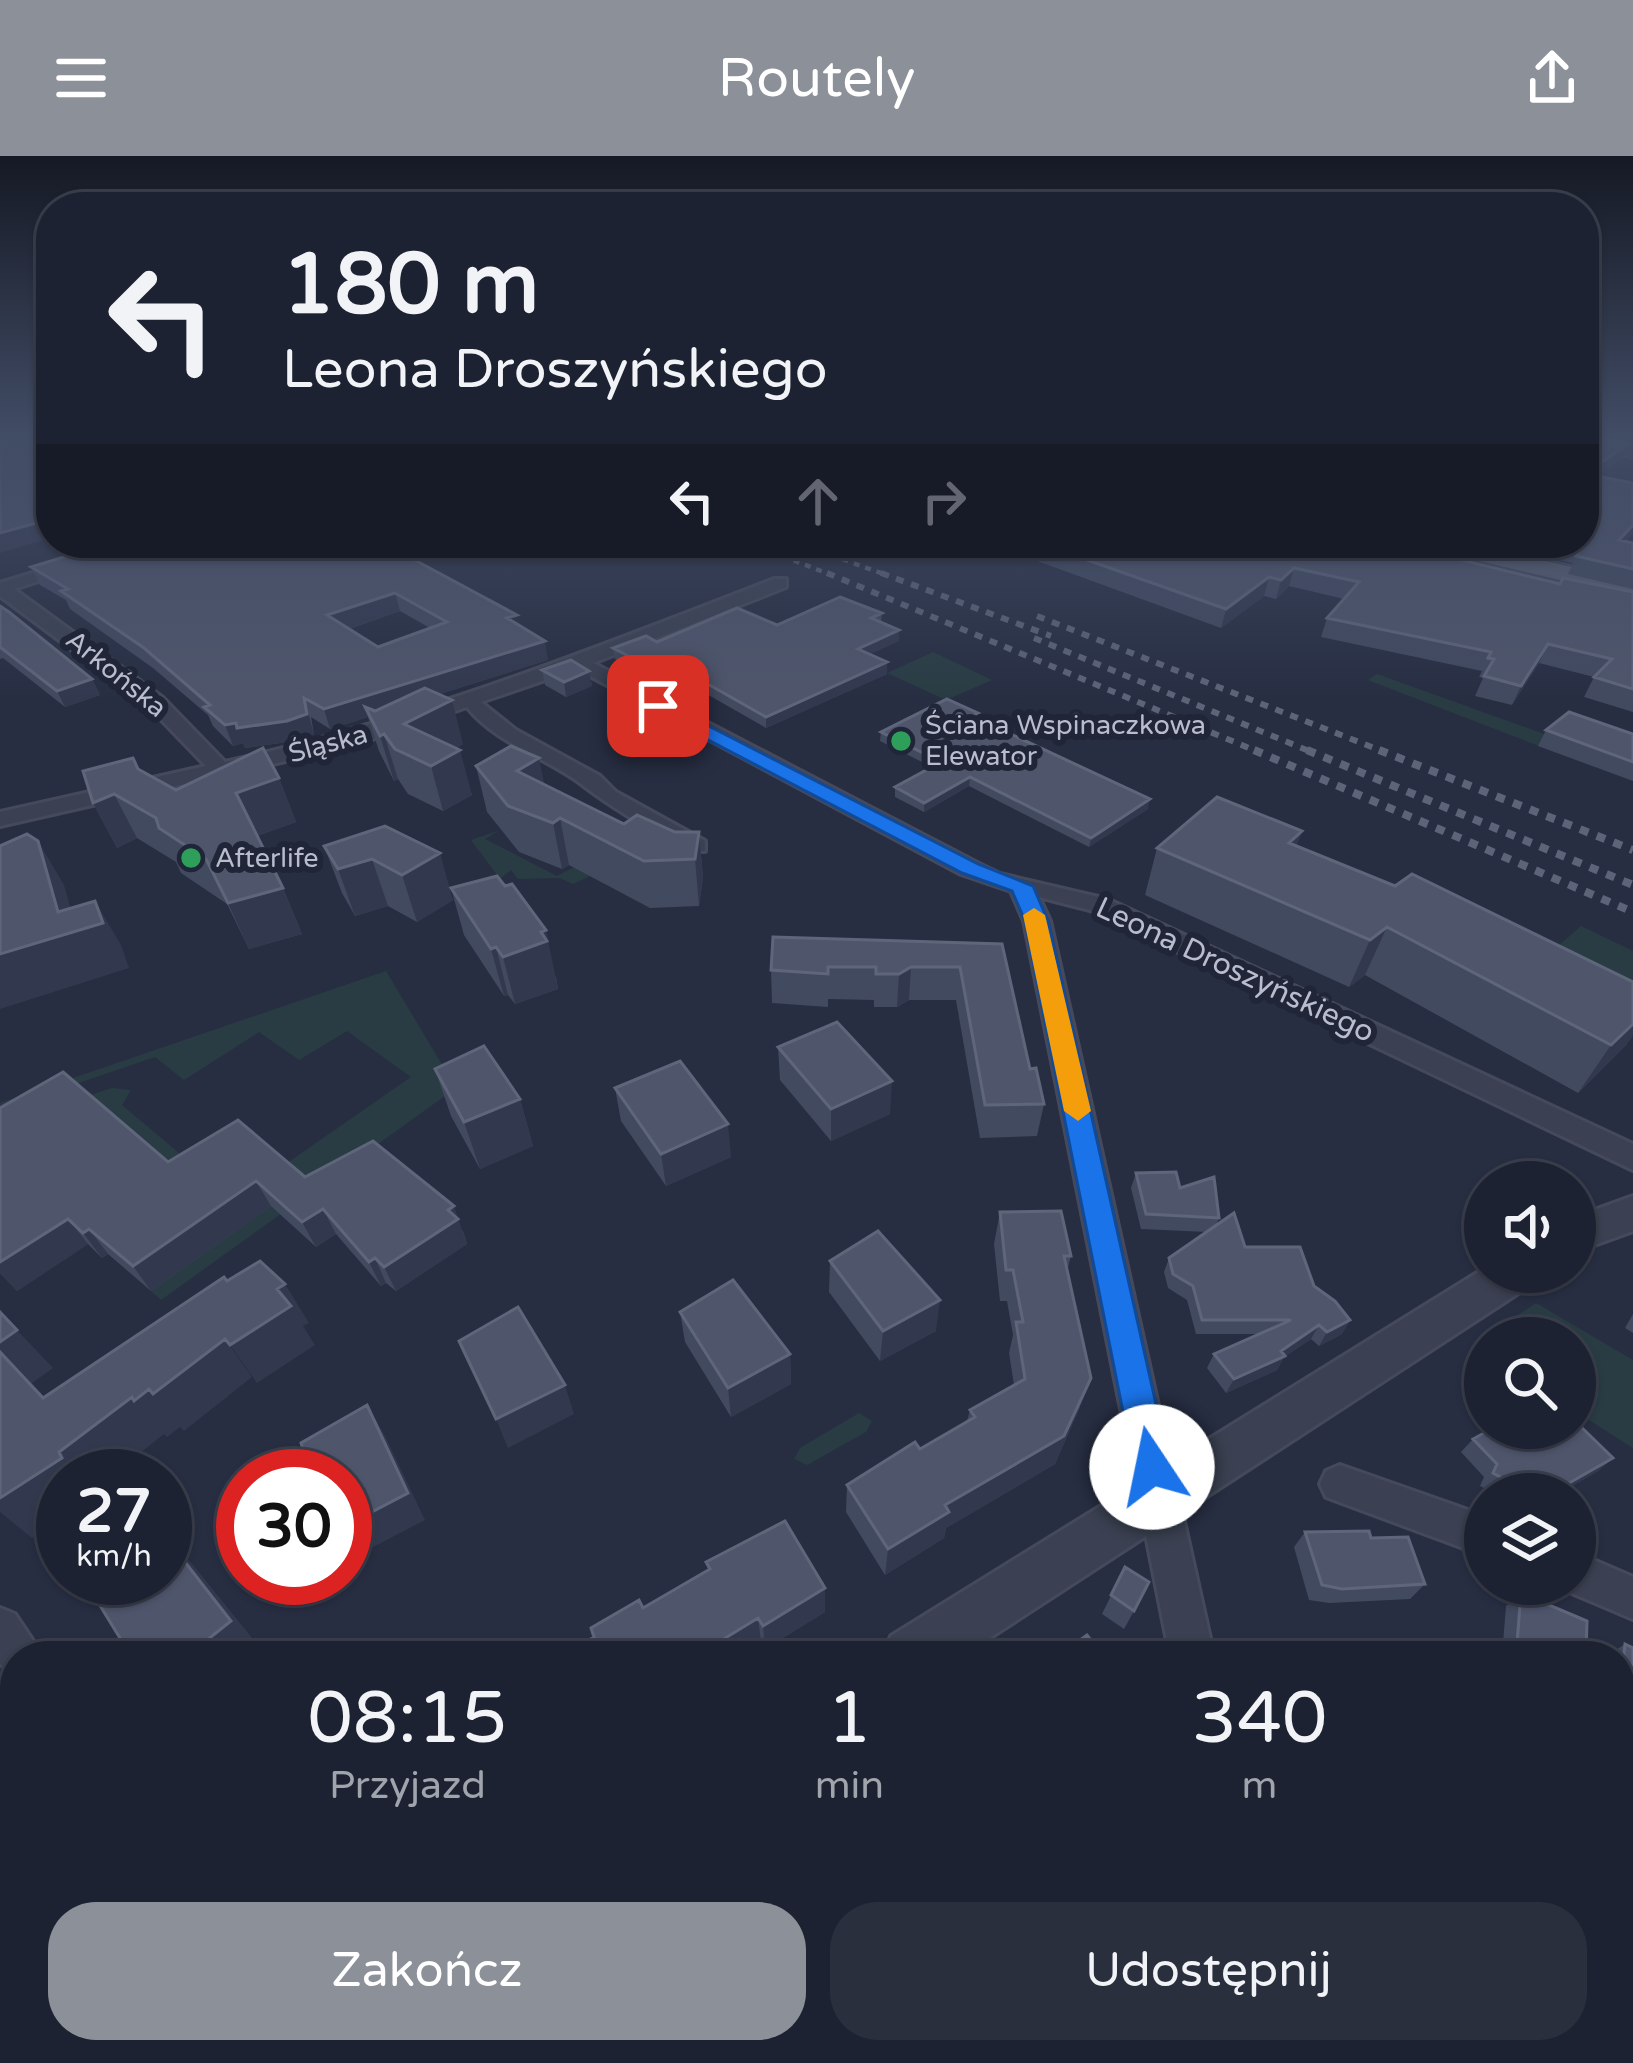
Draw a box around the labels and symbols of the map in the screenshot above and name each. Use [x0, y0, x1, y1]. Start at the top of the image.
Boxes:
street label: Arkońska [59, 623, 173, 725]
pin [607, 655, 709, 757]
place label: Ściana Wspinaczkowa Elewator [925, 709, 1206, 773]
street label: Śląska [285, 718, 371, 770]
marker: Ściana Wspinaczkowa Elewator [888, 728, 914, 754]
place label: Afterlife [215, 842, 319, 875]
marker: Afterlife [178, 845, 204, 871]
street label: Leona Droszyńskiego [1090, 889, 1380, 1051]
position arrow [1089, 1404, 1215, 1530]
speed limit sign: 30 [216, 1449, 372, 1605]

